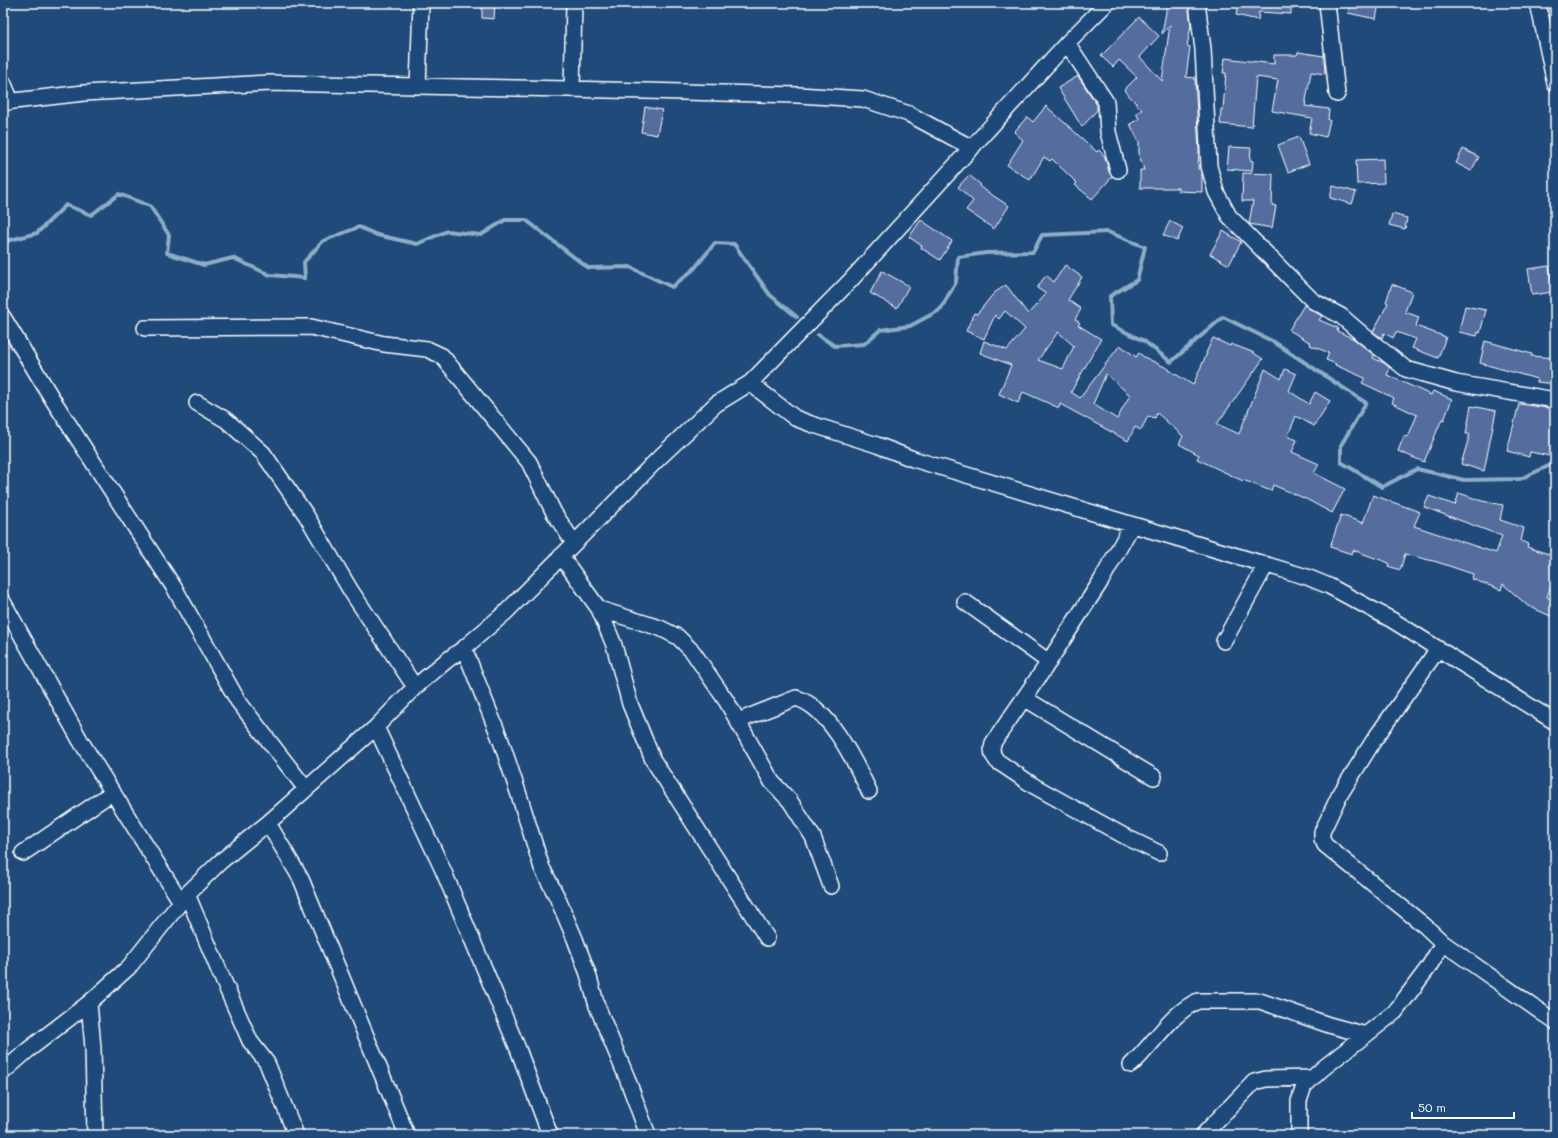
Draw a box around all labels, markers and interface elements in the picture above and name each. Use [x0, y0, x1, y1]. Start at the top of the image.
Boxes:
scale bar [1412, 1094, 1514, 1120]
text: 50 m [1418, 1099, 1446, 1115]

